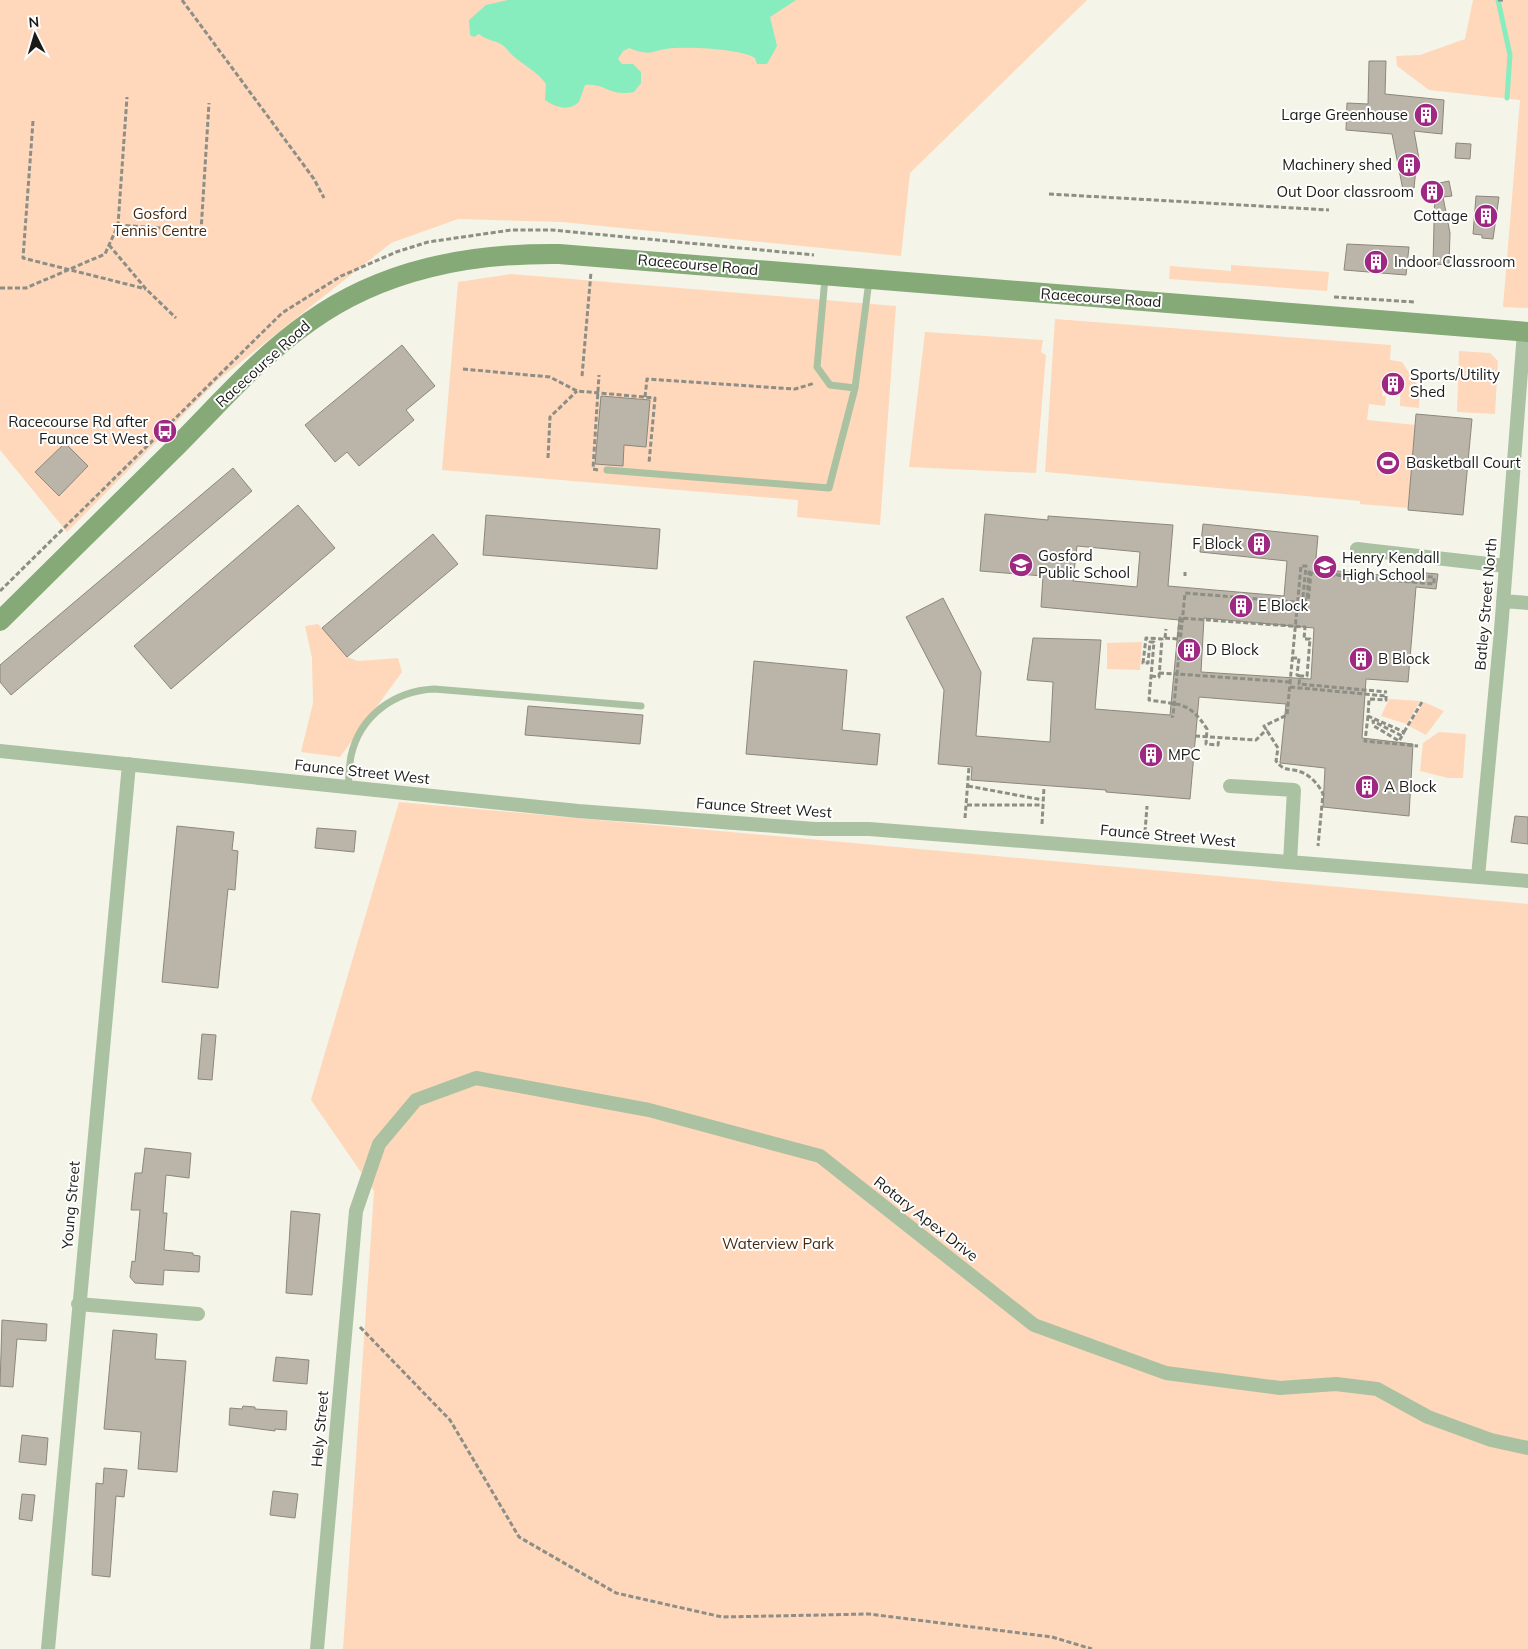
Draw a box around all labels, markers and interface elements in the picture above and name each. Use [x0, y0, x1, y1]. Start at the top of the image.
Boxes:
north arrow [10, 10, 60, 60]
text: N [28, 13, 40, 31]
building icon: Large Greenhouse [1413, 102, 1439, 128]
place label: Large Greenhouse [1281, 105, 1408, 124]
building icon: Machinery shed [1396, 152, 1422, 178]
place label: Machinery shed [1282, 155, 1392, 174]
building icon: Out Door classroom [1419, 179, 1445, 205]
place label: Out Door classroom [1276, 182, 1414, 201]
building icon: Cottage [1473, 203, 1499, 229]
park label: Gosford Tennis Centre [113, 204, 207, 240]
place label: Cottage [1413, 206, 1468, 225]
building icon: Indoor Classroom [1363, 249, 1389, 275]
street label: Racecourse Road [637, 250, 759, 279]
place label: Indoor Classroom [1394, 252, 1516, 271]
street label: Racecourse Road [1040, 284, 1162, 311]
street label: Racecourse Road [211, 316, 314, 411]
place label: Sports/Utility Shed [1410, 365, 1500, 401]
building icon: Sports/Utility Shed [1380, 371, 1406, 397]
place label: Racecourse Rd after Faunce St West [8, 412, 149, 448]
bus stop icon: Racecourse Rd after Faunce St West [152, 418, 178, 444]
sports icon: Basketball Court [1375, 450, 1401, 476]
place label: Basketball Court [1406, 453, 1521, 472]
building icon: F Block [1246, 531, 1272, 557]
place label: F Block [1192, 534, 1242, 553]
street label: Batley Street North [1470, 537, 1501, 671]
place label: Gosford Public School [1038, 546, 1130, 582]
place label: Henry Kendall High School [1342, 548, 1440, 584]
school or university icon: Gosford Public School [1008, 552, 1034, 578]
school or university icon: Henry Kendall High School [1312, 554, 1338, 580]
building icon: E Block [1228, 593, 1254, 619]
place label: E Block [1258, 596, 1308, 615]
building icon: D Block [1176, 637, 1202, 663]
place label: D Block [1206, 640, 1259, 659]
building icon: B Block [1348, 646, 1374, 672]
place label: B Block [1378, 649, 1430, 668]
building icon: MPC [1138, 742, 1164, 768]
place label: MPC [1168, 745, 1201, 764]
street label: Faunce Street West [293, 755, 431, 788]
building icon: A Block [1354, 774, 1380, 800]
place label: A Block [1384, 777, 1437, 796]
street label: Faunce Street West [696, 793, 832, 822]
street label: Faunce Street West [1100, 820, 1237, 851]
street label: Young Street [57, 1160, 84, 1251]
street label: Rotary Apex Drive [870, 1172, 982, 1265]
park label: Waterview Park [722, 1234, 834, 1253]
street label: Hely Street [307, 1390, 332, 1468]

